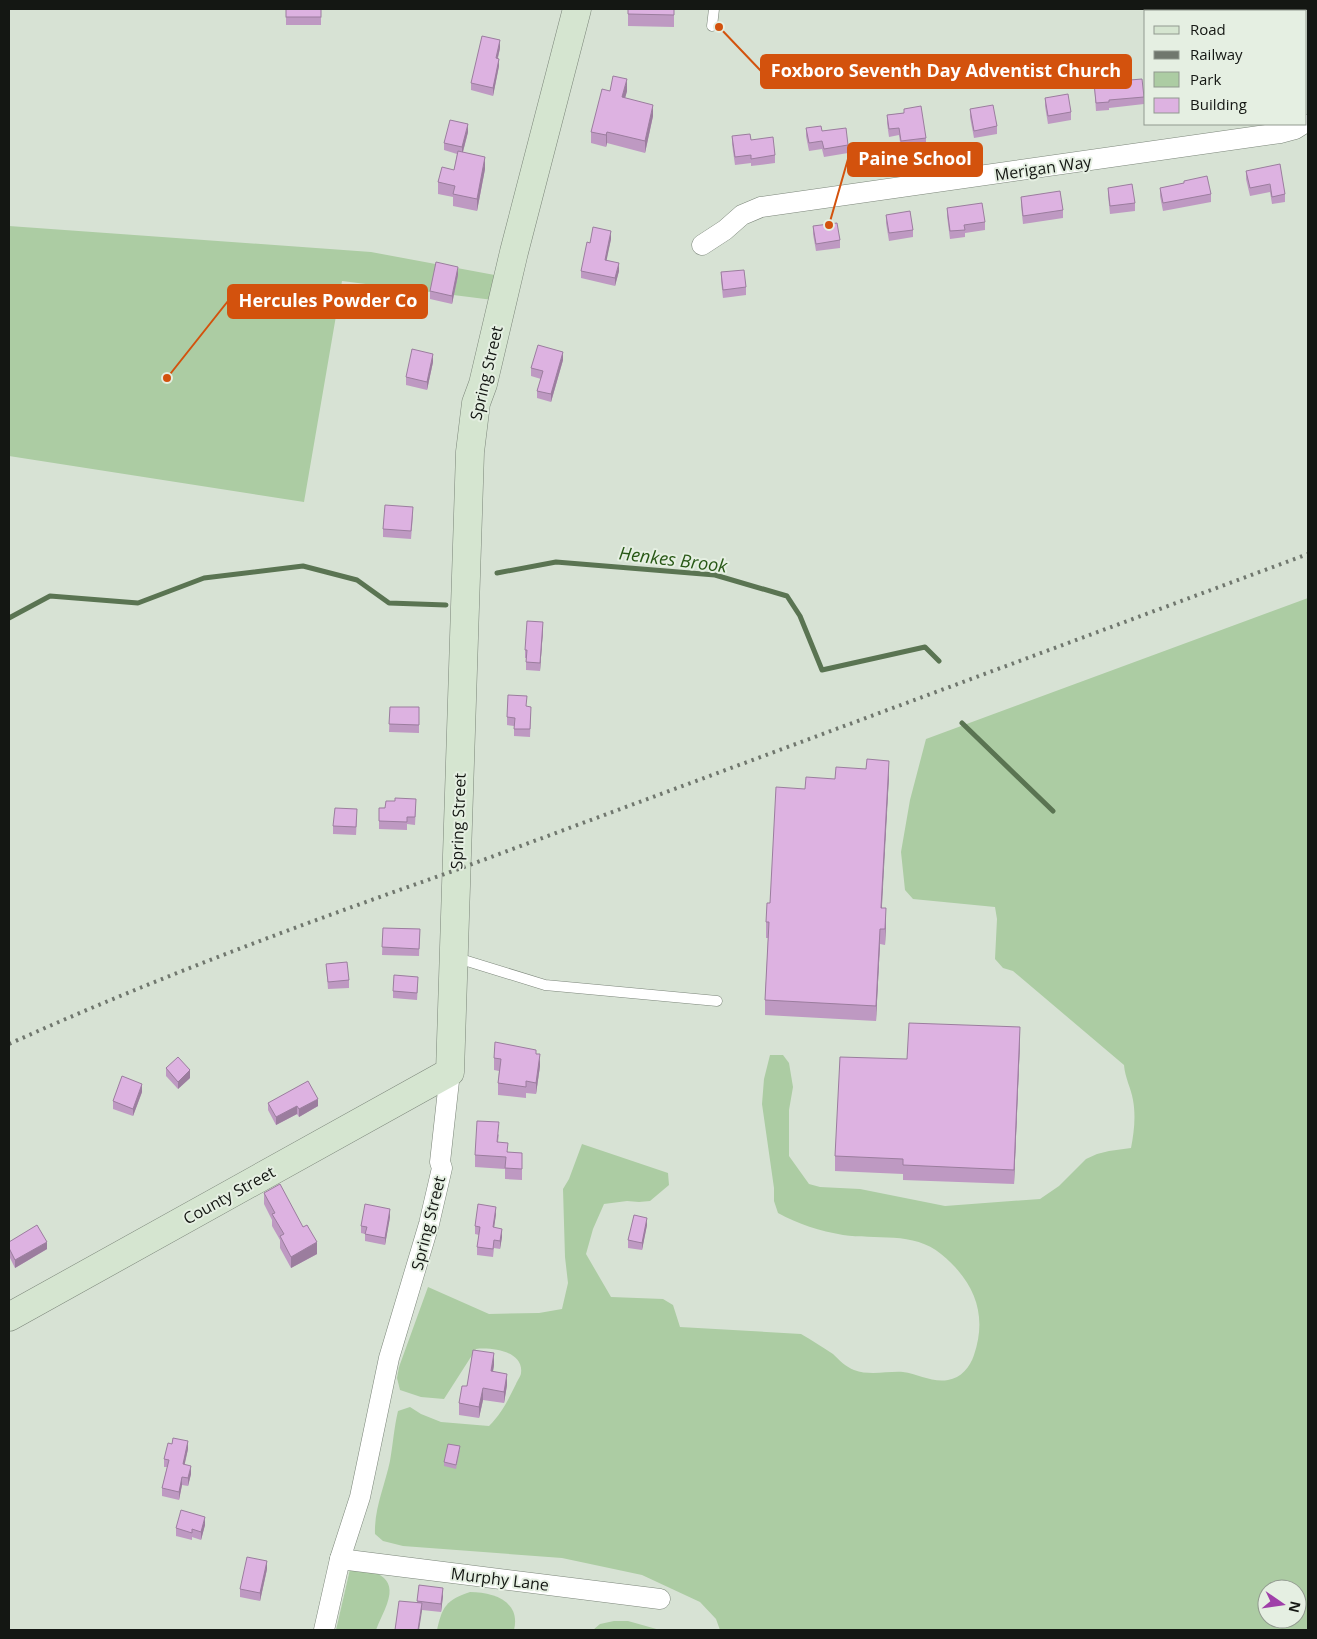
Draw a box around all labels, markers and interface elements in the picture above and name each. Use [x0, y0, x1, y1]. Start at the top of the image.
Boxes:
legend [1144, 10, 1307, 125]
text: Road [1190, 19, 1226, 39]
text: Railway [1190, 44, 1243, 64]
callout: Foxboro Seventh Day Adventist Church [761, 55, 1131, 88]
text: Foxboro Seventh Day Adventist Church [771, 58, 1121, 82]
text: Park [1190, 69, 1221, 89]
text: Building [1190, 94, 1247, 114]
callout: Paine School [848, 143, 982, 176]
text: Paine School [858, 146, 972, 170]
street label: Merigan Way [993, 150, 1094, 186]
callout: Hercules Powder Co [228, 285, 427, 318]
text: Hercules Powder Co [239, 288, 417, 312]
street label: Spring Street [464, 323, 508, 422]
water label: Henkes Brook [618, 540, 730, 578]
street label: Spring Street [445, 772, 471, 870]
street label: County Street [179, 1161, 279, 1229]
street label: Spring Street [406, 1173, 450, 1272]
street label: Murphy Lane [450, 1562, 550, 1596]
north arrow [1257, 1579, 1307, 1629]
text: N [1285, 1599, 1306, 1615]

